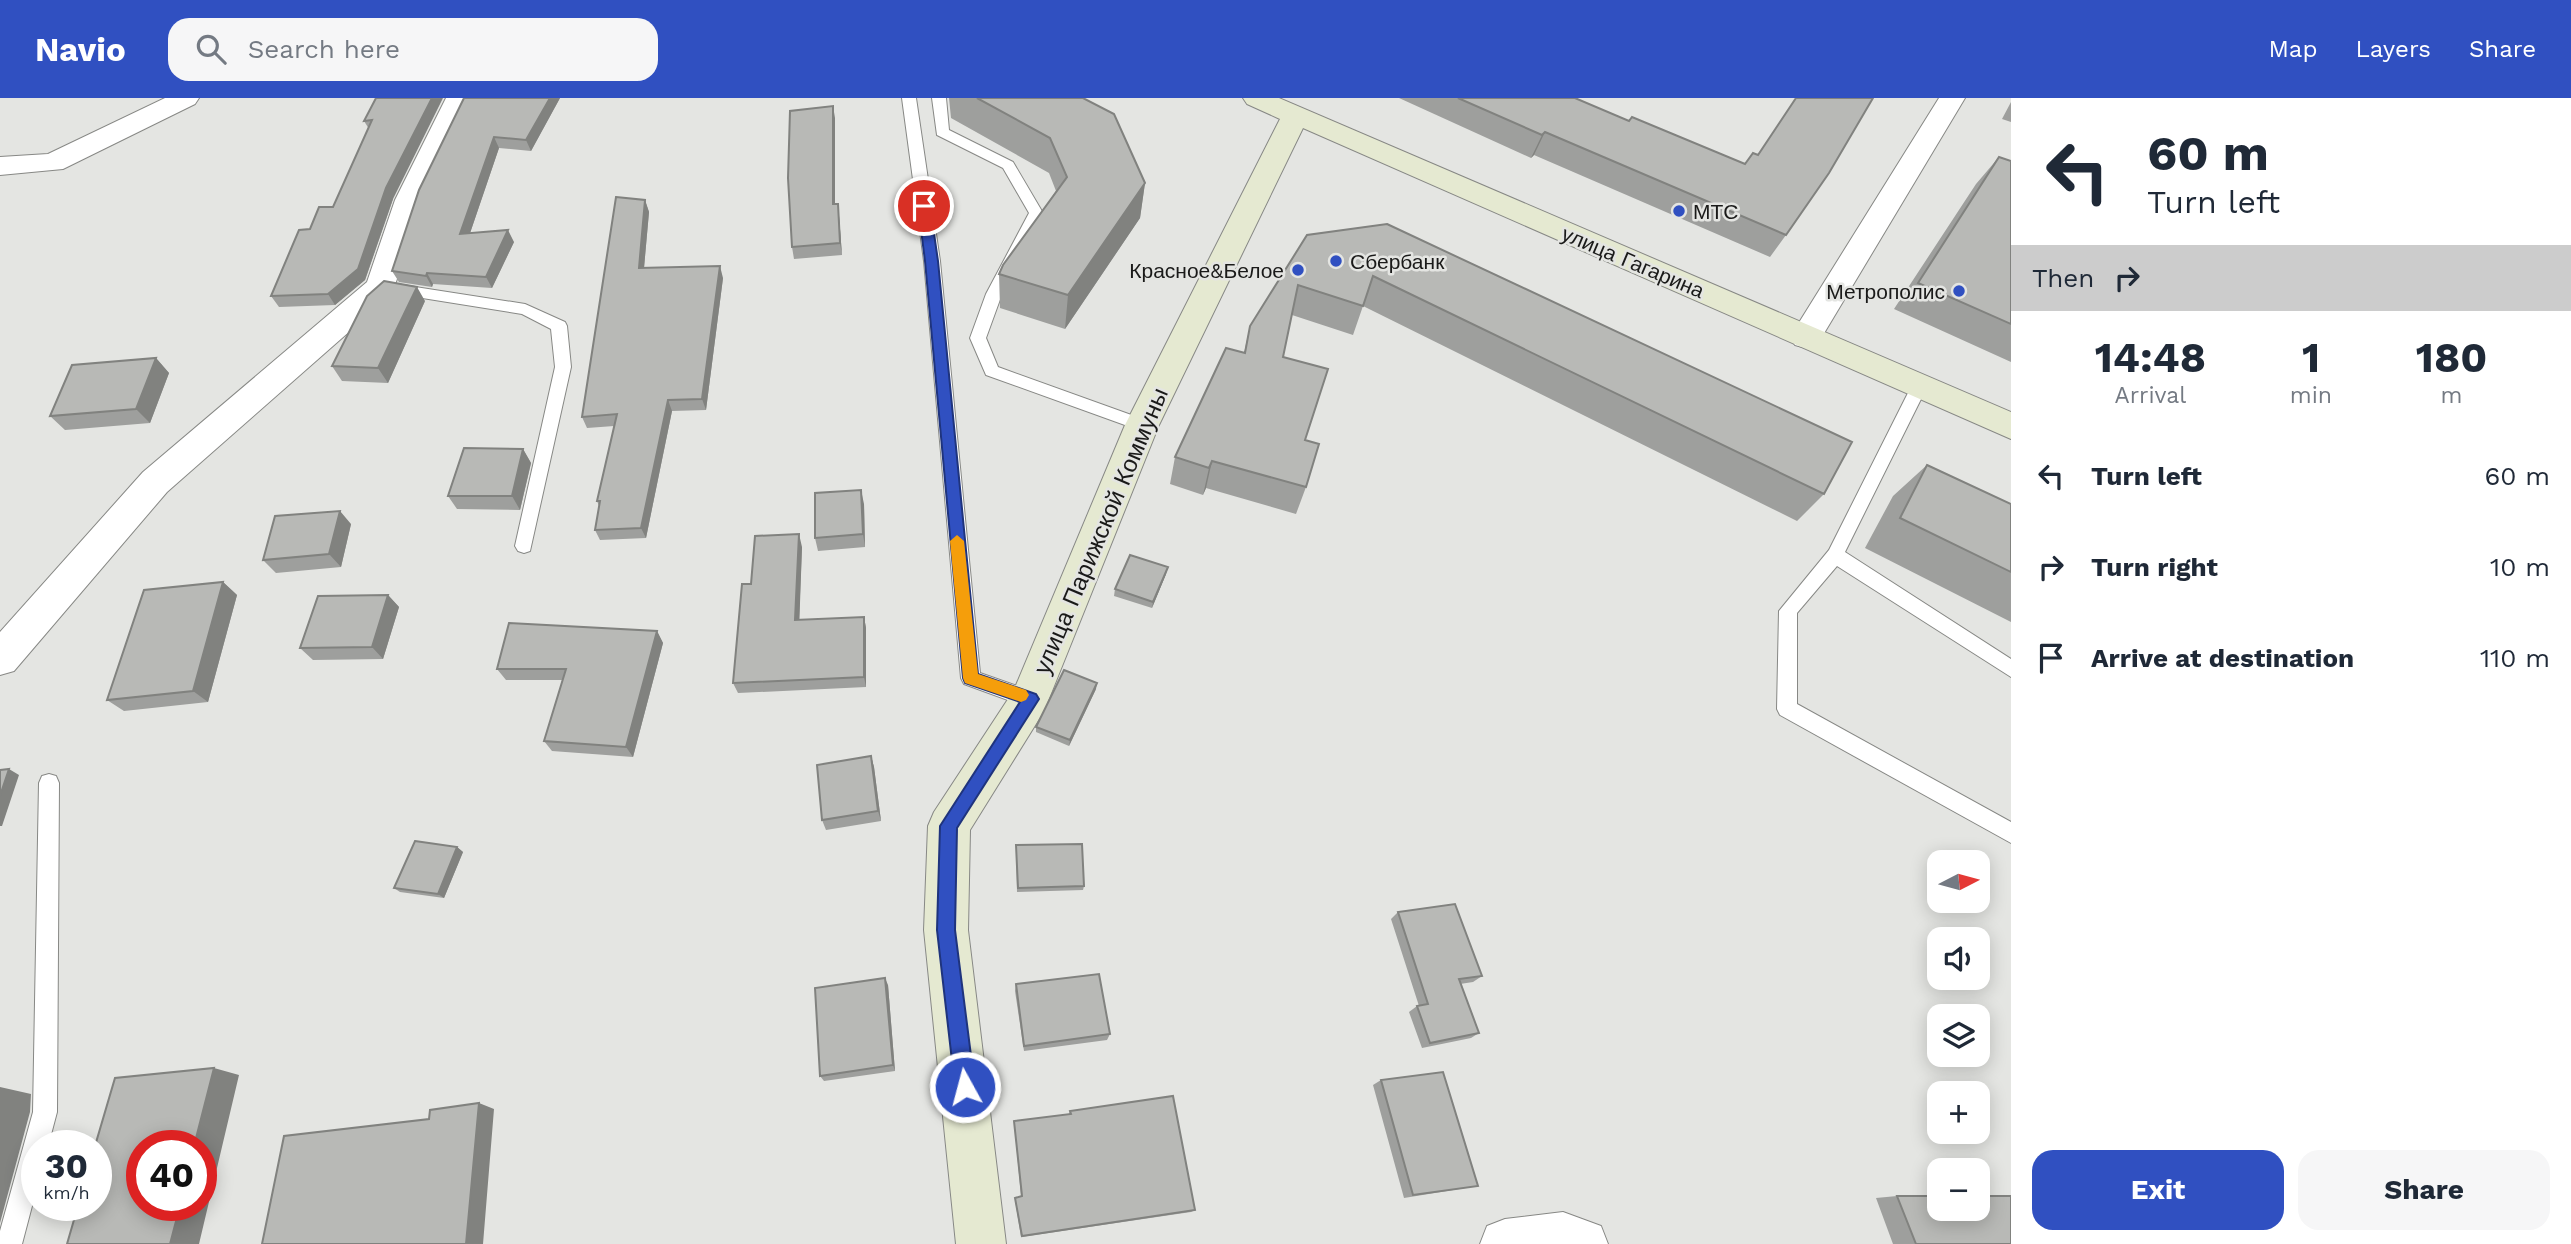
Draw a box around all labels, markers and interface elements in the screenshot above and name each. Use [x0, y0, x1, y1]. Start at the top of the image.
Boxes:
search box [168, 18, 658, 81]
text: Navio [35, 30, 126, 69]
icon: search [192, 30, 230, 68]
text: Search here [248, 34, 400, 64]
text: Map [2269, 35, 2317, 63]
text: Layers [2355, 35, 2431, 63]
text: Share [2469, 35, 2536, 63]
text: 60 m [2147, 124, 2269, 182]
icon: left [2032, 126, 2123, 217]
pin [894, 176, 954, 236]
text: Turn left [2147, 183, 2280, 221]
icon: arrive [905, 187, 943, 225]
place label: МТС [1693, 199, 1739, 224]
marker: МТС [1671, 203, 1687, 219]
street label: улица Гагарина [1558, 221, 1708, 303]
place label: Сбербанк [1350, 249, 1445, 274]
marker: Сбербанк [1328, 253, 1344, 269]
place label: Красное&Белое [1129, 258, 1284, 283]
icon: right [2108, 259, 2146, 297]
marker: Красное&Белое [1290, 262, 1306, 278]
text: Then [2032, 263, 2094, 293]
place label: Метрополис [1826, 279, 1945, 304]
marker: Метрополис [1951, 283, 1967, 299]
text: 14:48 [2095, 333, 2206, 382]
text: 1 [2302, 333, 2320, 382]
text: 180 [2416, 333, 2487, 382]
text: Arrival [2115, 382, 2186, 409]
text: min [2290, 382, 2332, 409]
text: m [2441, 382, 2462, 409]
street label: улица Парижской Коммуны [1028, 384, 1174, 678]
icon: left [2032, 457, 2070, 495]
text: Turn left [2091, 461, 2202, 491]
text: 60 m [2484, 461, 2550, 491]
icon: right [2032, 548, 2070, 586]
text: Turn right [2091, 552, 2218, 582]
text: 10 m [2490, 552, 2550, 582]
icon: arrive [2032, 639, 2070, 677]
text: Arrive at destination [2091, 643, 2354, 673]
text: 110 m [2480, 643, 2550, 673]
north arrow [1927, 850, 1990, 914]
map controls [1927, 850, 1990, 1221]
button: sound [1927, 927, 1990, 990]
button: layers [1927, 1004, 1990, 1067]
position arrow [928, 1050, 1002, 1124]
button: + [1927, 1081, 1990, 1144]
speed limit sign: 40 [126, 1130, 217, 1221]
text: 30 [45, 1145, 88, 1187]
button: Exit [2032, 1150, 2284, 1230]
button: Share [2298, 1150, 2550, 1230]
button: − [1927, 1158, 1990, 1221]
text: km/h [43, 1182, 90, 1203]

